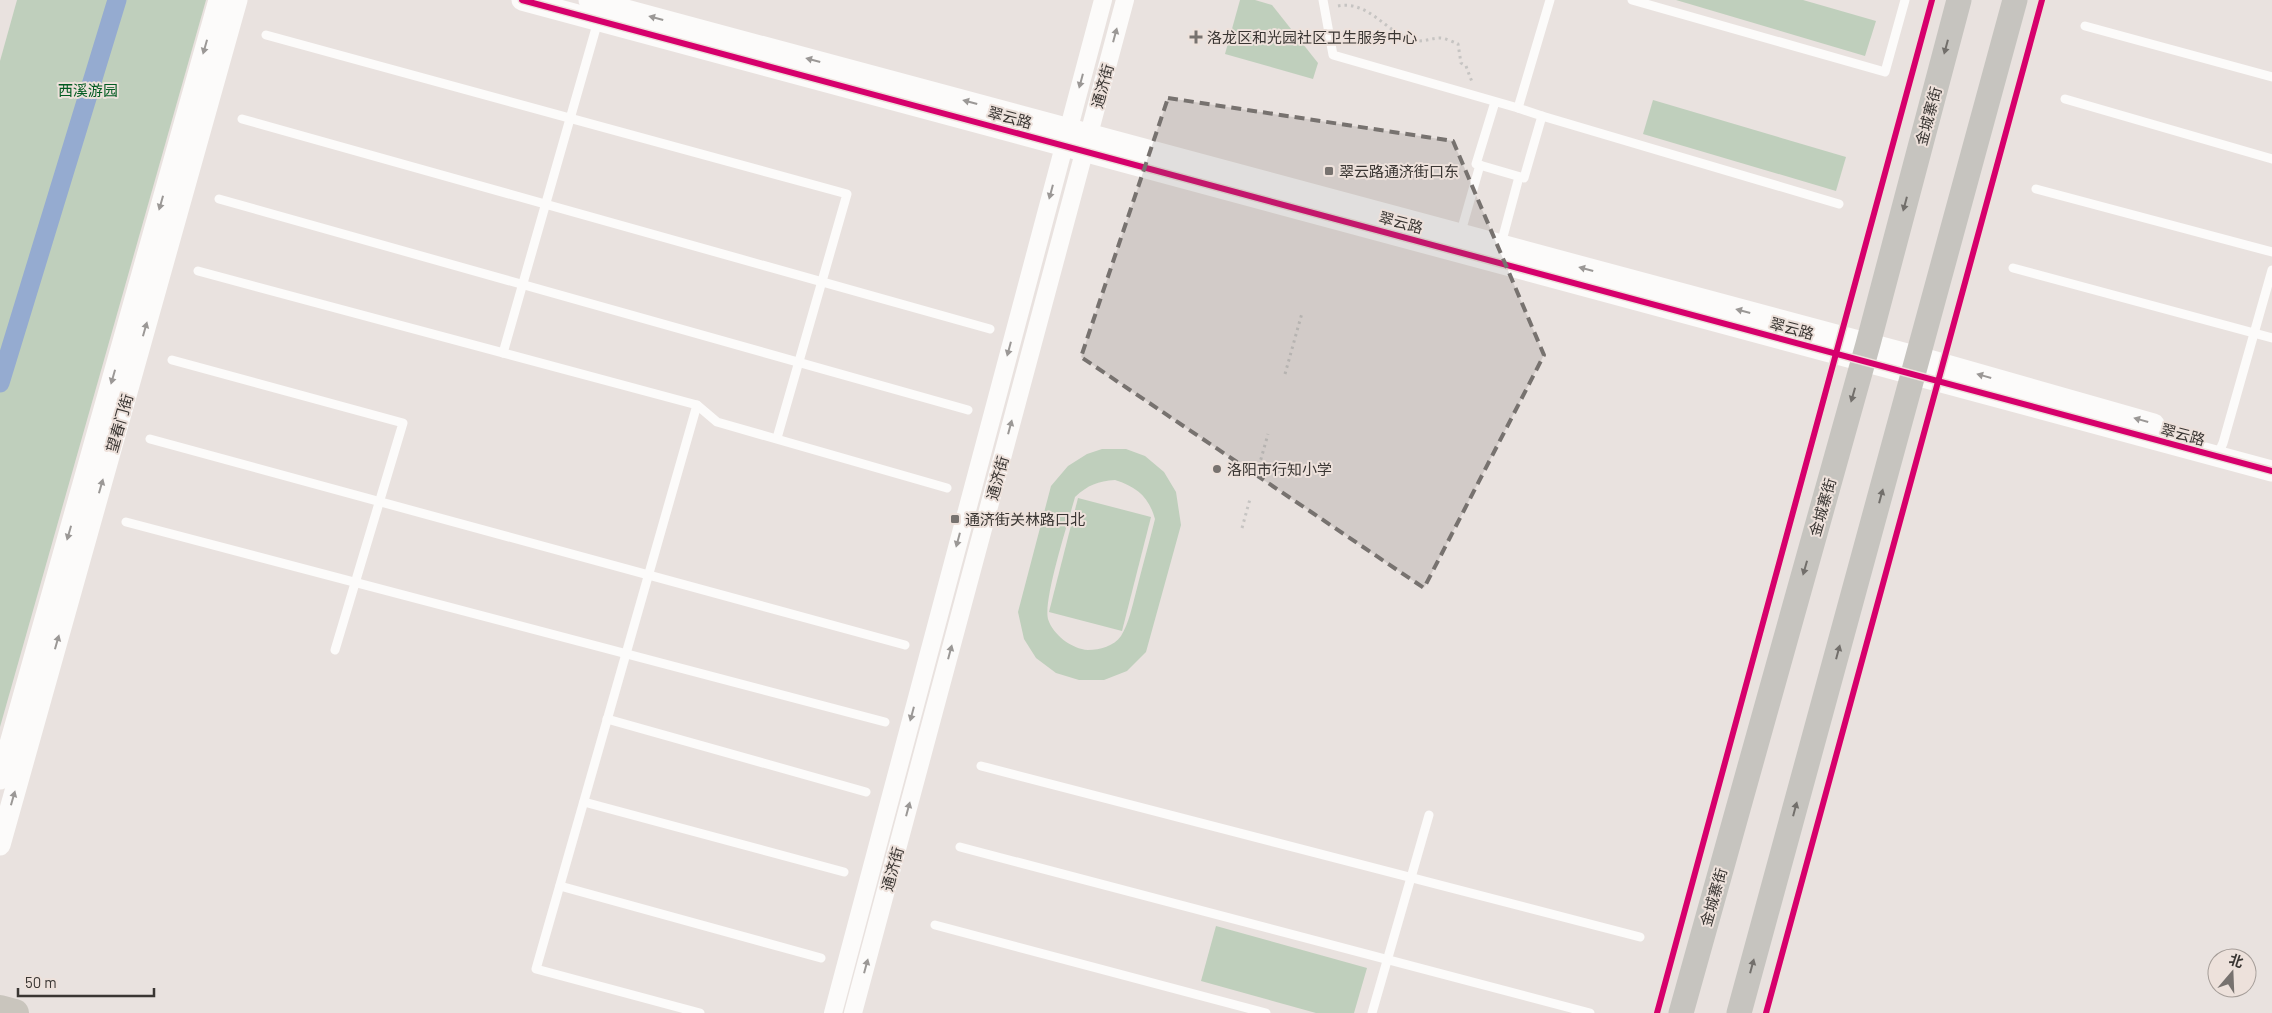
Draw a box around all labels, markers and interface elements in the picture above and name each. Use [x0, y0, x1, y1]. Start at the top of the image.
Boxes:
one-way arrow [649, 14, 664, 22]
one-way arrow [1112, 28, 1120, 43]
place label: 洛龙区和光园社区卫生服务中心 [1207, 28, 1417, 46]
marker: 洛龙区和光园社区卫生服务中心 [1189, 30, 1203, 44]
one-way arrow [201, 40, 209, 55]
one-way arrow [1942, 40, 1950, 55]
one-way arrow [806, 56, 821, 64]
street label: 通济街 [1087, 62, 1117, 110]
one-way arrow [1077, 73, 1085, 88]
park label: 西溪游园 [58, 81, 118, 99]
street label: 金城寨街 [1912, 85, 1944, 147]
one-way arrow [963, 97, 978, 105]
street label: 翠云路 [986, 102, 1034, 132]
place label: 翠云路通济街口东 [1339, 162, 1459, 180]
marker: 翠云路通济街口东 [1323, 165, 1335, 177]
one-way arrow [1047, 184, 1055, 199]
one-way arrow [157, 196, 165, 211]
one-way arrow [1900, 197, 1908, 212]
street label: 翠云路 [1377, 207, 1425, 237]
one-way arrow [1578, 264, 1593, 272]
one-way arrow [1735, 306, 1750, 314]
street label: 翠云路 [1768, 313, 1816, 343]
one-way arrow [141, 321, 149, 336]
one-way arrow [1005, 341, 1013, 357]
one-way arrow [108, 369, 116, 384]
one-way arrow [1977, 372, 1992, 380]
one-way arrow [1849, 388, 1857, 403]
street label: 望春门街 [102, 392, 136, 454]
one-way arrow [2133, 416, 2148, 424]
street label: 翠云路 [2159, 419, 2207, 449]
one-way arrow [1006, 420, 1014, 435]
street label: 通济街 [982, 454, 1012, 502]
place label: 洛阳市行知小学 [1227, 460, 1332, 478]
marker: 洛阳市行知小学 [1211, 463, 1223, 475]
street label: 金城寨街 [1805, 476, 1839, 538]
one-way arrow [97, 478, 105, 493]
one-way arrow [1877, 488, 1885, 503]
place label: 通济街关林路口北 [965, 510, 1085, 528]
marker: 通济街关林路口北 [949, 513, 961, 525]
one-way arrow [65, 526, 73, 541]
one-way arrow [954, 532, 962, 547]
one-way arrow [1801, 561, 1809, 576]
one-way arrow [53, 634, 61, 650]
one-way arrow [946, 644, 954, 660]
one-way arrow [1834, 645, 1842, 660]
one-way arrow [908, 706, 916, 721]
one-way arrow [10, 791, 18, 806]
one-way arrow [904, 801, 912, 817]
one-way arrow [1791, 802, 1799, 817]
street label: 通济街 [877, 845, 907, 893]
street label: 金城寨街 [1696, 866, 1730, 928]
north arrow [2207, 948, 2257, 998]
text: 北 [2227, 950, 2246, 971]
one-way arrow [862, 958, 870, 973]
one-way arrow [1748, 958, 1756, 974]
scale bar [18, 966, 154, 998]
text: 50 m [25, 973, 57, 991]

